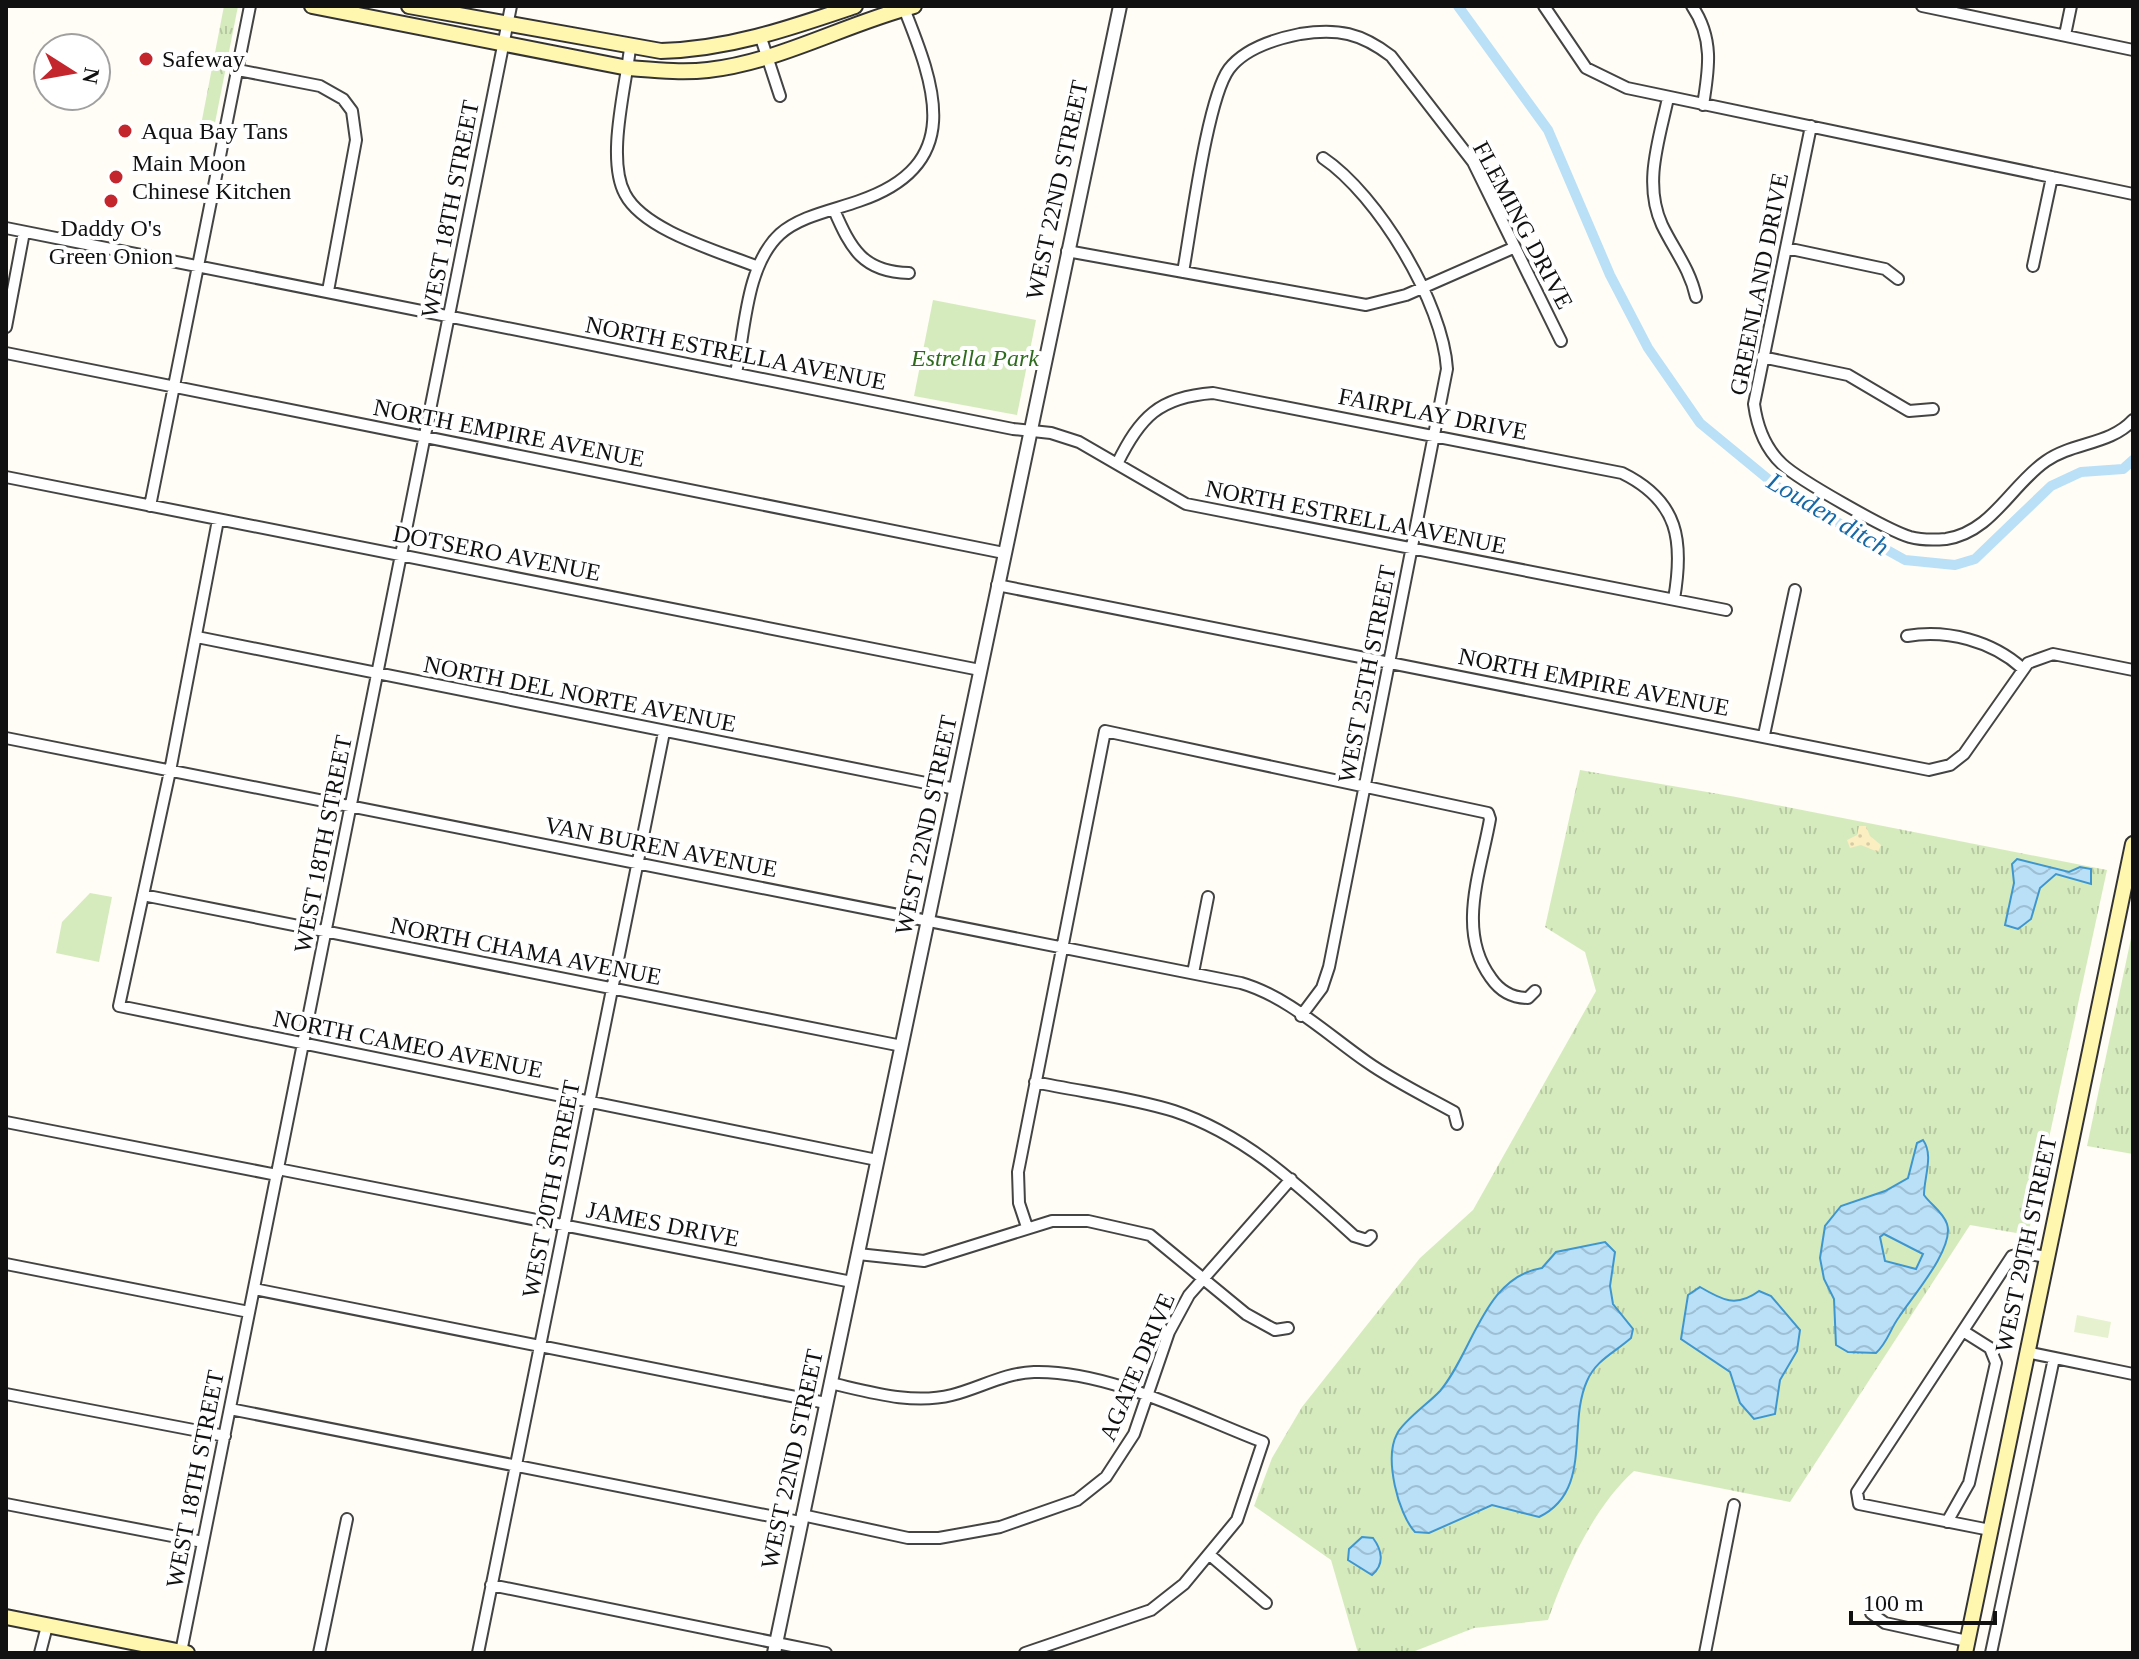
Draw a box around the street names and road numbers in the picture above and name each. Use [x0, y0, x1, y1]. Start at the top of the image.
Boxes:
street label: WEST 22ND STREET [1021, 78, 1093, 302]
street label: WEST 18TH STREET [416, 98, 484, 320]
street label: FLEMING DRIVE [1468, 137, 1578, 313]
street label: GREENLAND DRIVE [1725, 171, 1793, 397]
street label: NORTH ESTRELLA AVENUE [583, 311, 889, 395]
street label: FAIRPLAY DRIVE [1336, 383, 1530, 445]
street label: NORTH EMPIRE AVENUE [371, 394, 647, 472]
street label: NORTH ESTRELLA AVENUE [1203, 475, 1509, 559]
street label: DOTSERO AVENUE [391, 520, 603, 586]
street label: WEST 25TH STREET [1333, 563, 1401, 785]
street label: NORTH EMPIRE AVENUE [1456, 643, 1732, 721]
street label: NORTH DEL NORTE AVENUE [422, 651, 738, 737]
street label: WEST 22ND STREET [890, 713, 962, 937]
street label: WEST 18TH STREET [289, 733, 357, 955]
street label: VAN BUREN AVENUE [542, 812, 780, 882]
street label: NORTH CHAMA AVENUE [388, 912, 664, 990]
street label: NORTH CAMEO AVENUE [271, 1005, 545, 1083]
street label: WEST 20TH STREET [517, 1078, 585, 1300]
street label: WEST 29TH STREET [1990, 1133, 2062, 1355]
street label: JAMES DRIVE [584, 1196, 742, 1252]
street label: AGATE DRIVE [1094, 1289, 1180, 1445]
street label: WEST 22ND STREET [756, 1347, 828, 1571]
street label: WEST 18TH STREET [161, 1368, 229, 1590]

